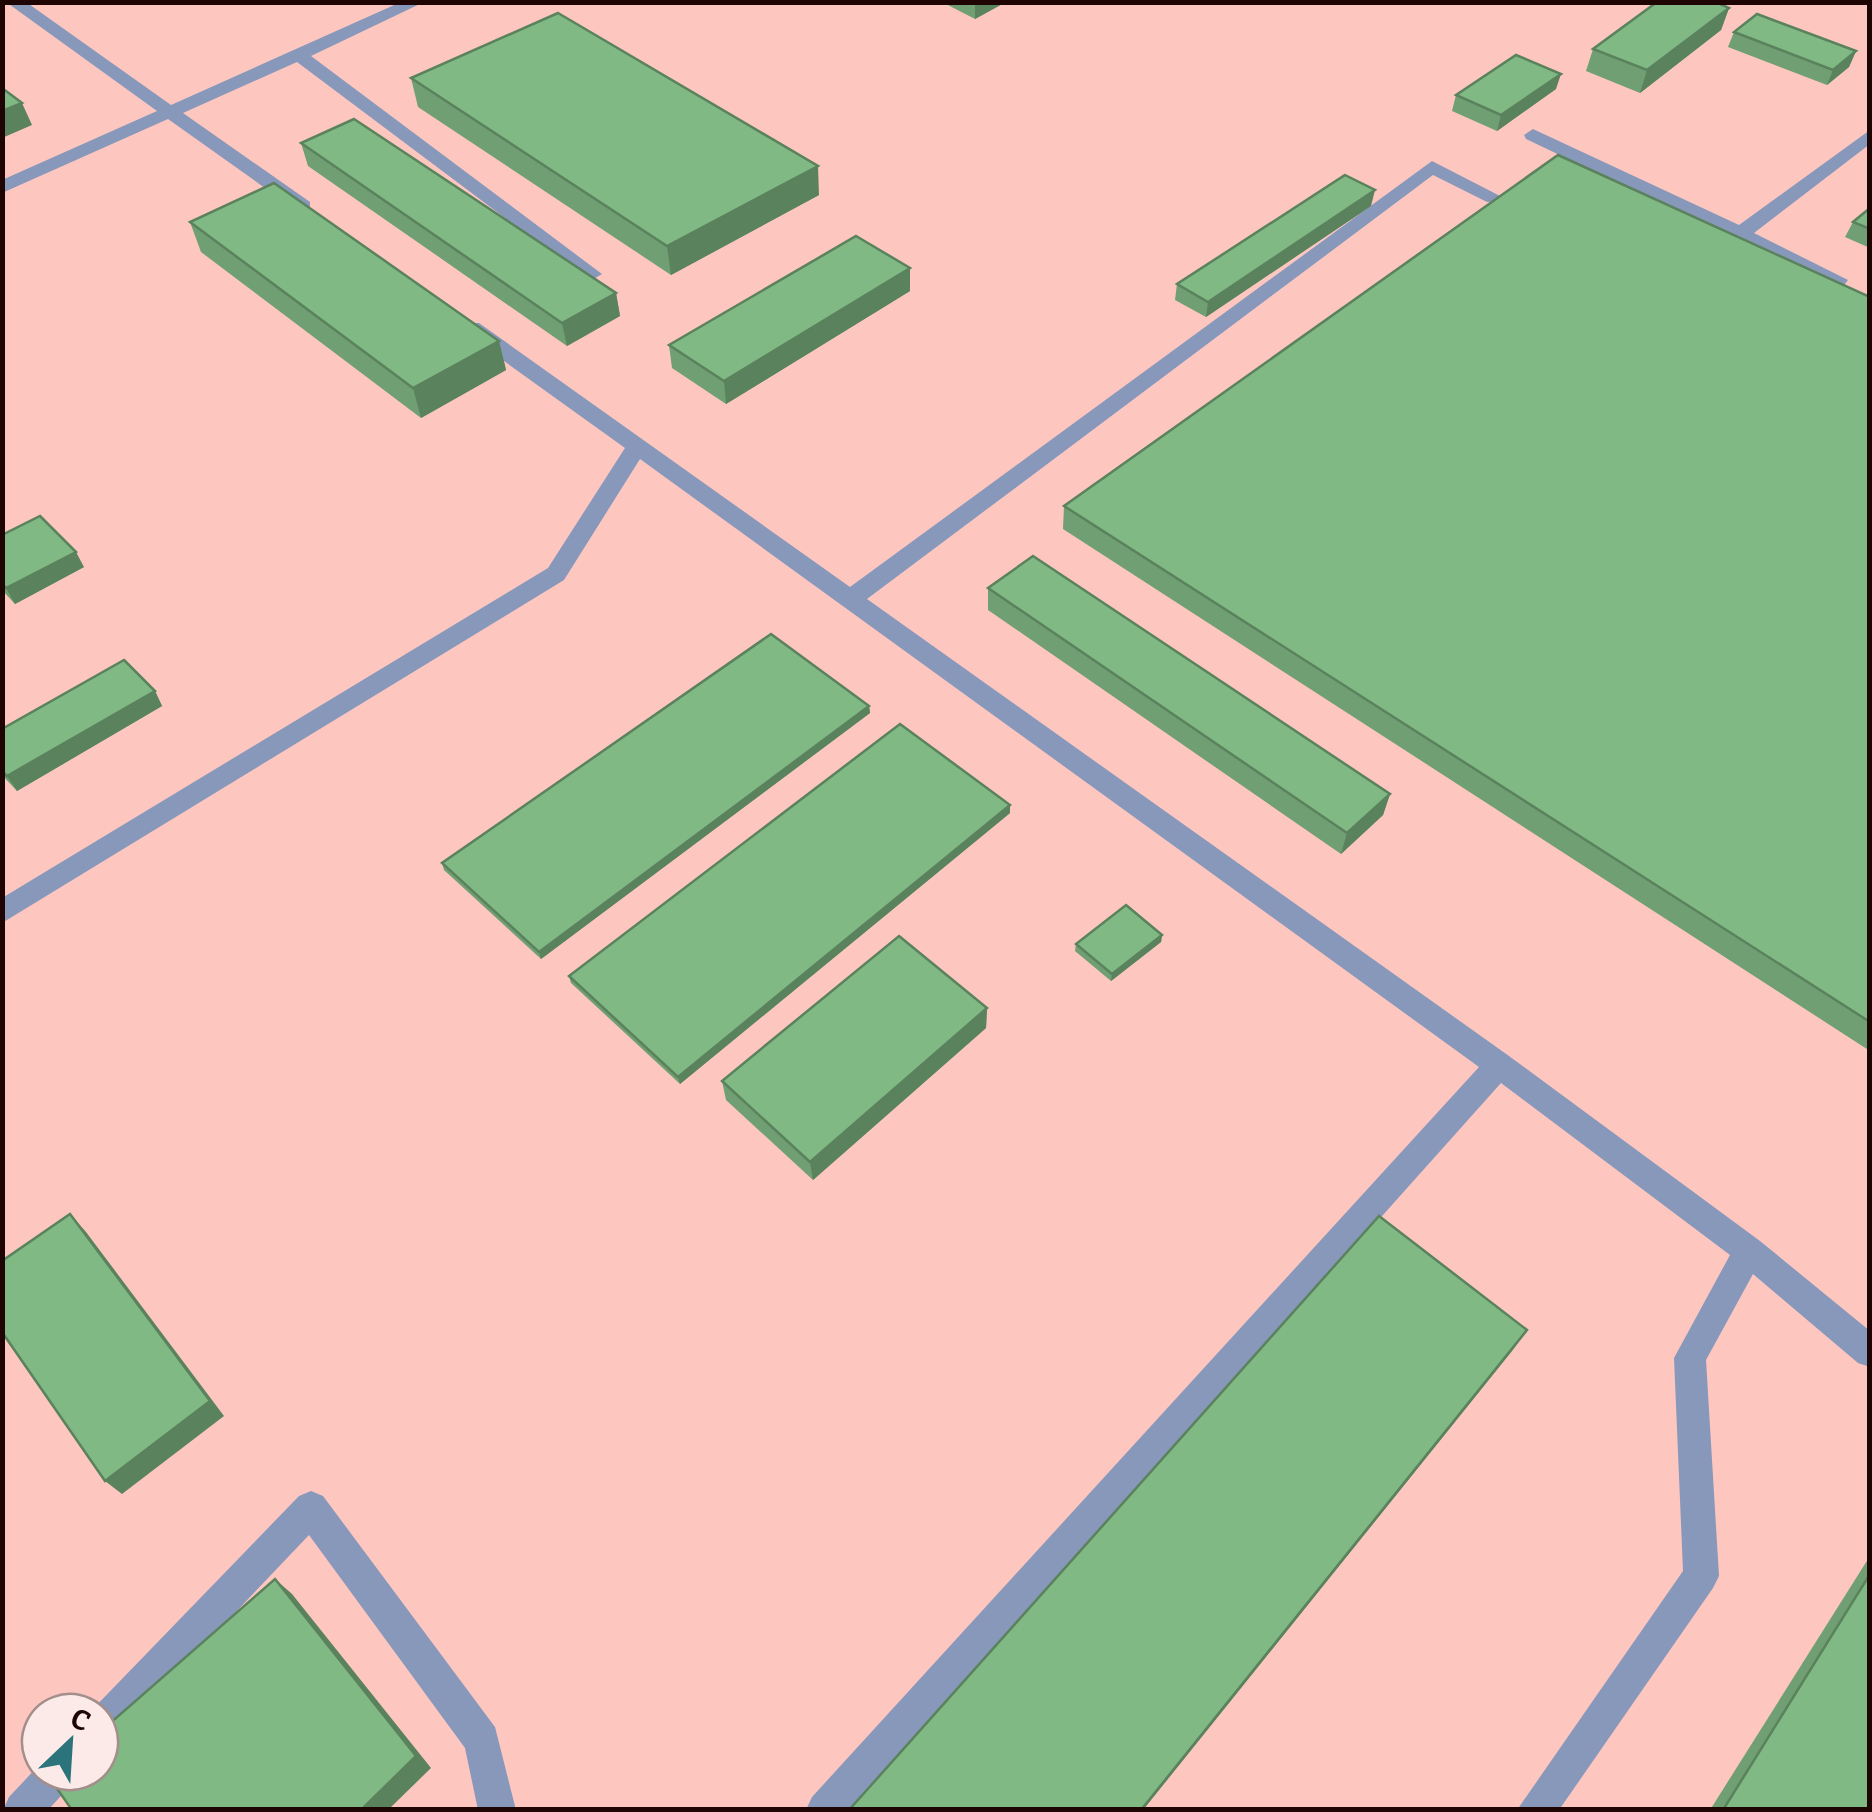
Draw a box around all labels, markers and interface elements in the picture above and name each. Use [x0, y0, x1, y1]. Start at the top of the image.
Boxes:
north arrow [20, 1692, 120, 1792]
text: С [65, 1701, 95, 1738]

